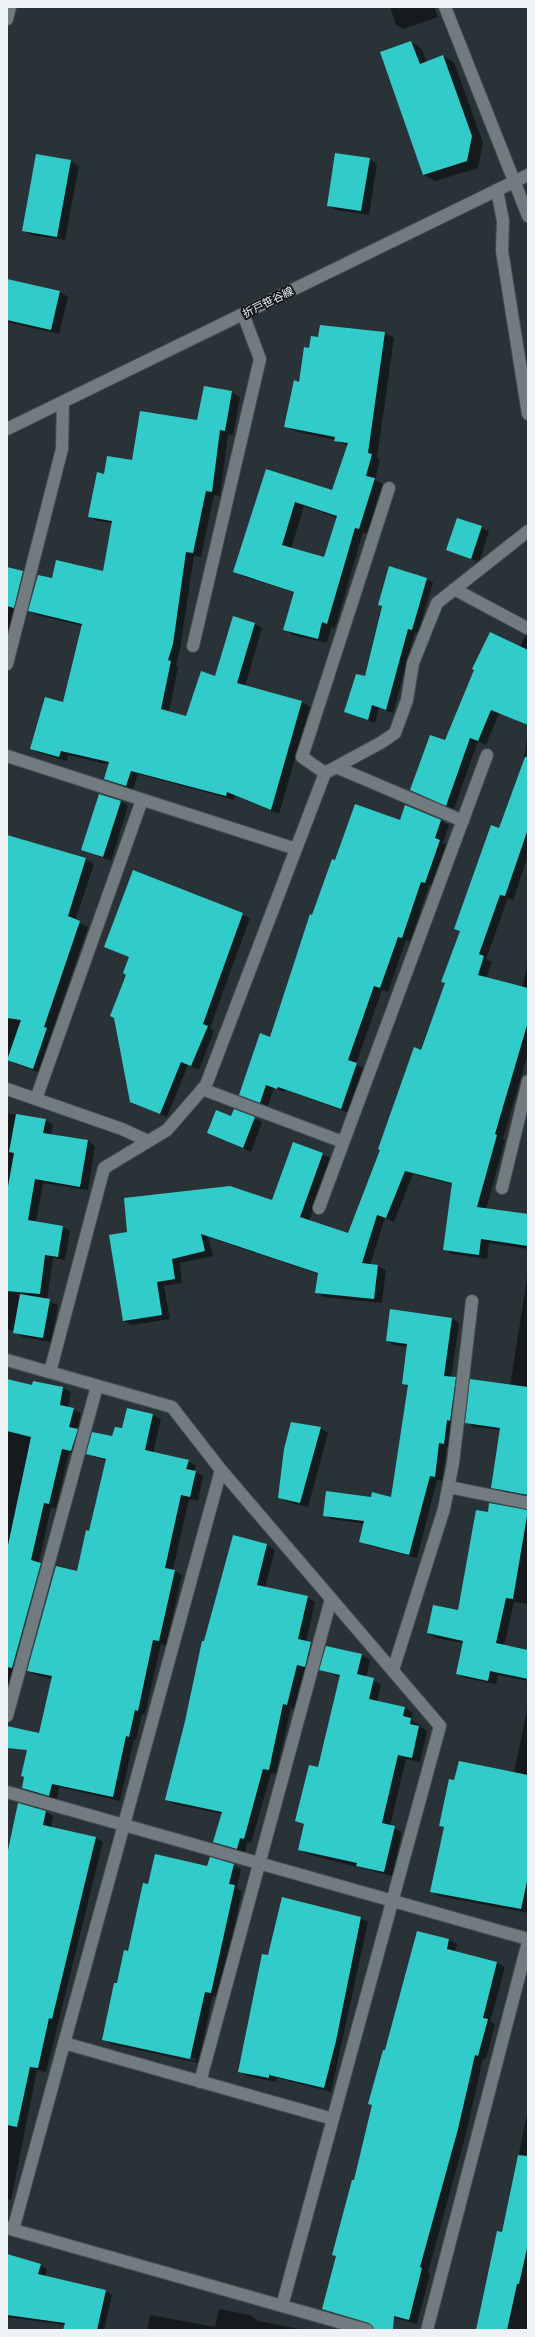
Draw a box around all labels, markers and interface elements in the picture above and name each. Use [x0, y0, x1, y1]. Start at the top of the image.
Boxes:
street label: 折戸笹谷線 [240, 283, 296, 321]

